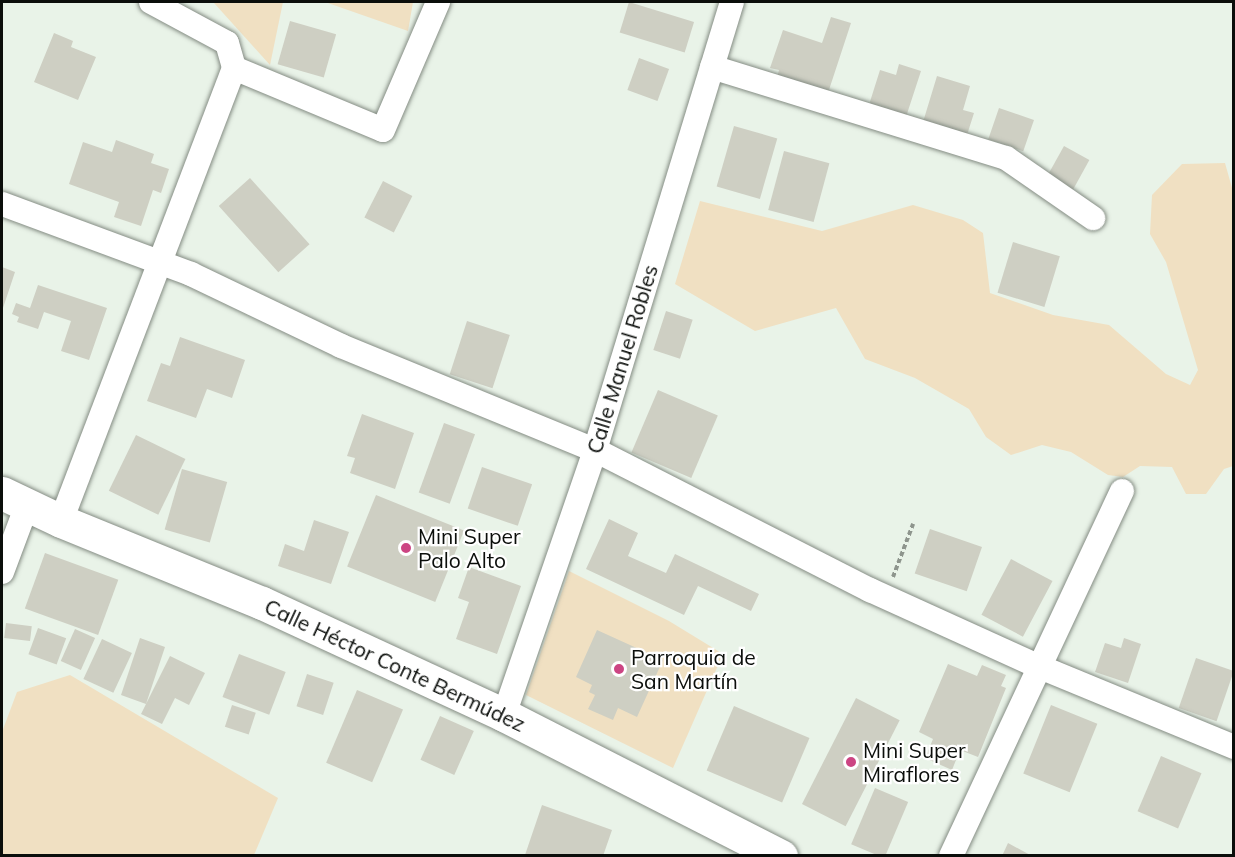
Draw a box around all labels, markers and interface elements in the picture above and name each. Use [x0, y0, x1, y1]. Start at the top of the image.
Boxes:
street label: Calle Manuel Robles [581, 262, 663, 456]
place label: Mini Super Palo Alto [418, 523, 521, 573]
marker: Mini Super Palo Alto [399, 541, 413, 555]
street label: Calle Héctor Conte Bermúdez [261, 593, 529, 737]
place label: Parroquia de San Martín [631, 644, 756, 694]
marker: Parroquia de San Martín [612, 662, 626, 676]
place label: Mini Super Miraflores [863, 737, 966, 787]
marker: Mini Super Miraflores [844, 755, 858, 769]

